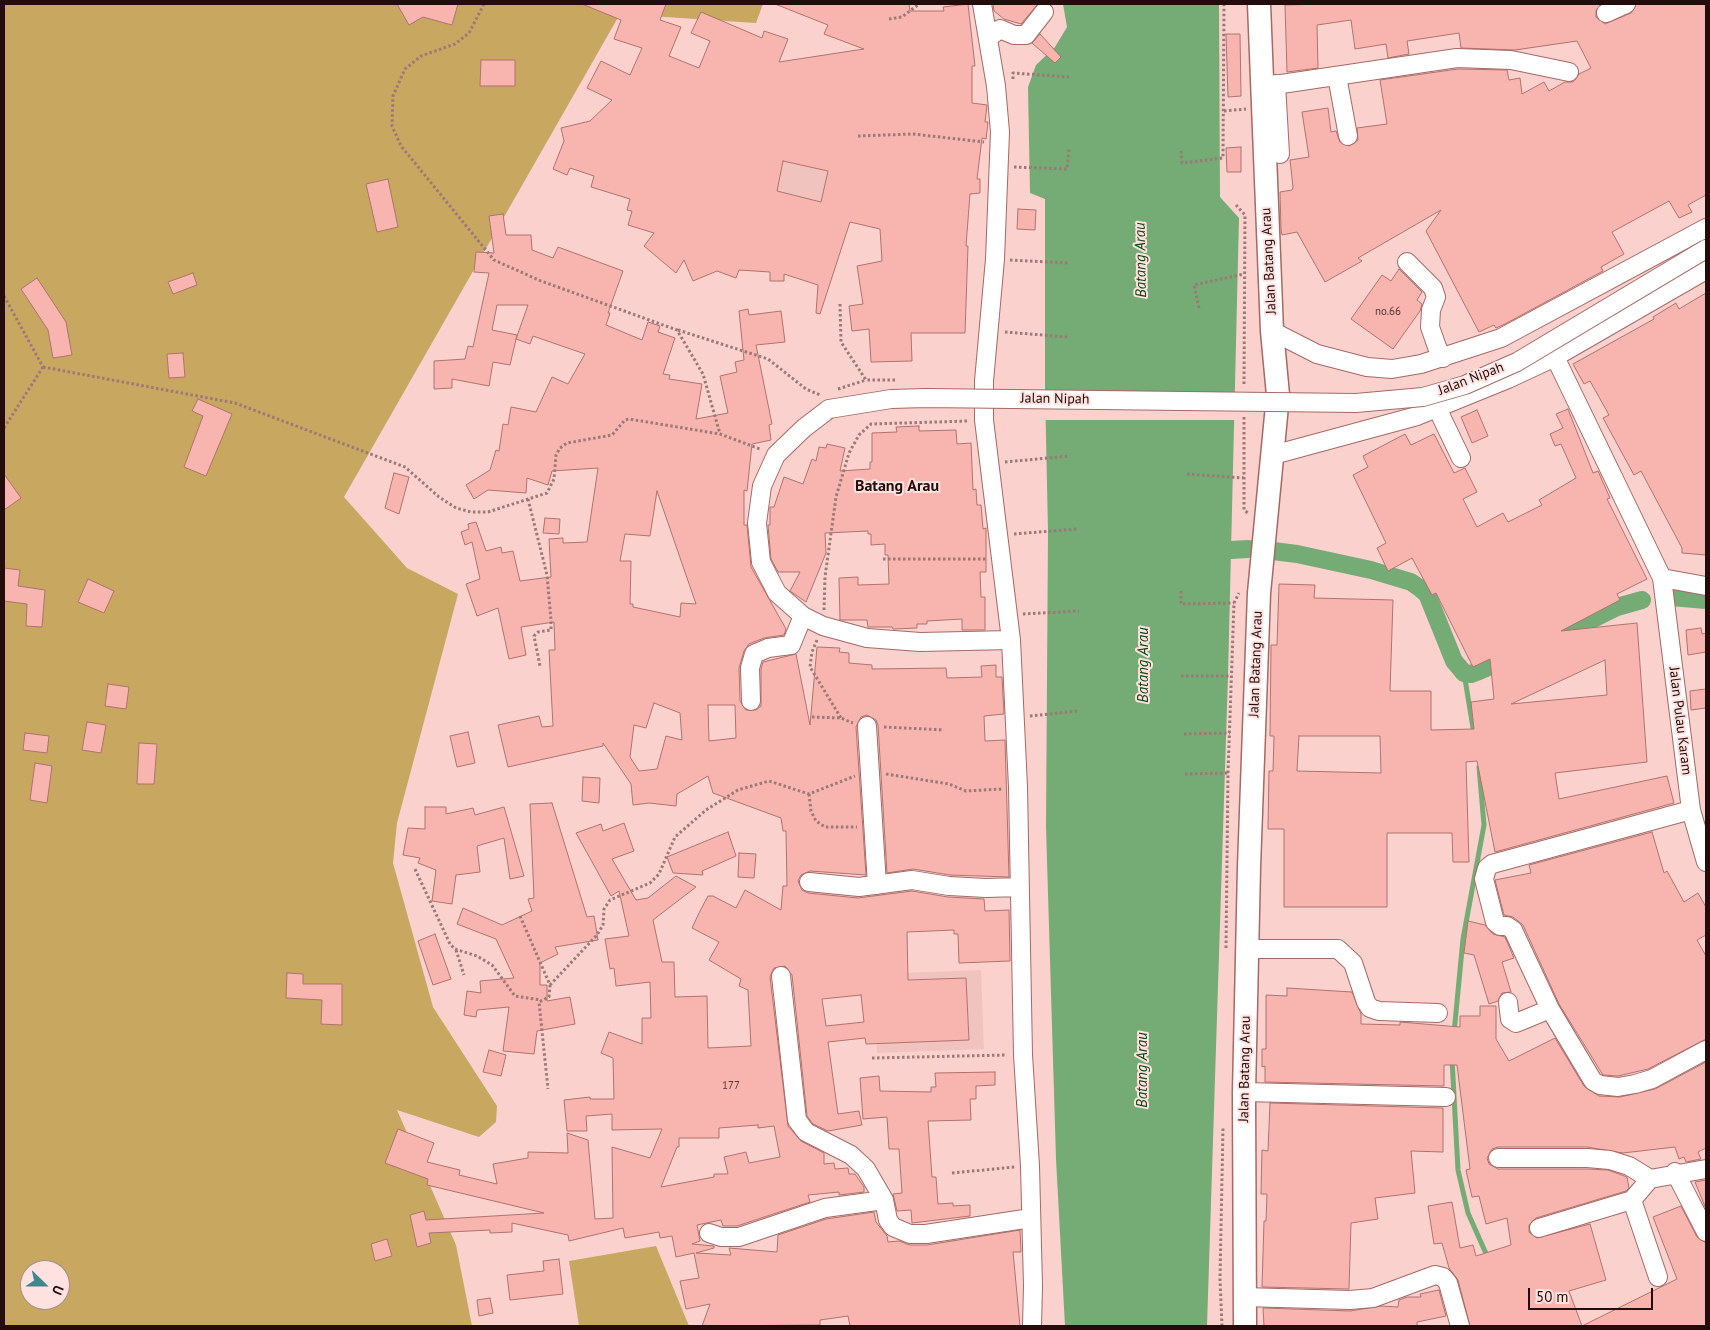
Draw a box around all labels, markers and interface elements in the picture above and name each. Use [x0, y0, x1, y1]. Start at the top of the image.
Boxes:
street label: Jalan Batang Arau [1258, 207, 1280, 315]
water label: Batang Arau [1131, 222, 1151, 298]
house number: no.66 [1375, 305, 1401, 319]
street label: Jalan Nipah [1436, 359, 1506, 399]
street label: Jalan Nipah [1020, 390, 1090, 408]
district label: Batang Arau [855, 476, 939, 496]
street label: Jalan Batang Arau [1246, 610, 1266, 718]
water label: Batang Arau [1135, 627, 1153, 703]
street label: Jalan Pulau Karam [1665, 666, 1695, 776]
street label: Jalan Batang Arau [1236, 1016, 1254, 1122]
water label: Batang Arau [1134, 1032, 1152, 1108]
house number: 177 [722, 1079, 740, 1093]
north arrow [20, 1260, 70, 1310]
scale bar [1530, 1278, 1655, 1310]
text: U [48, 1283, 68, 1298]
text: 50 m [1536, 1287, 1569, 1306]

